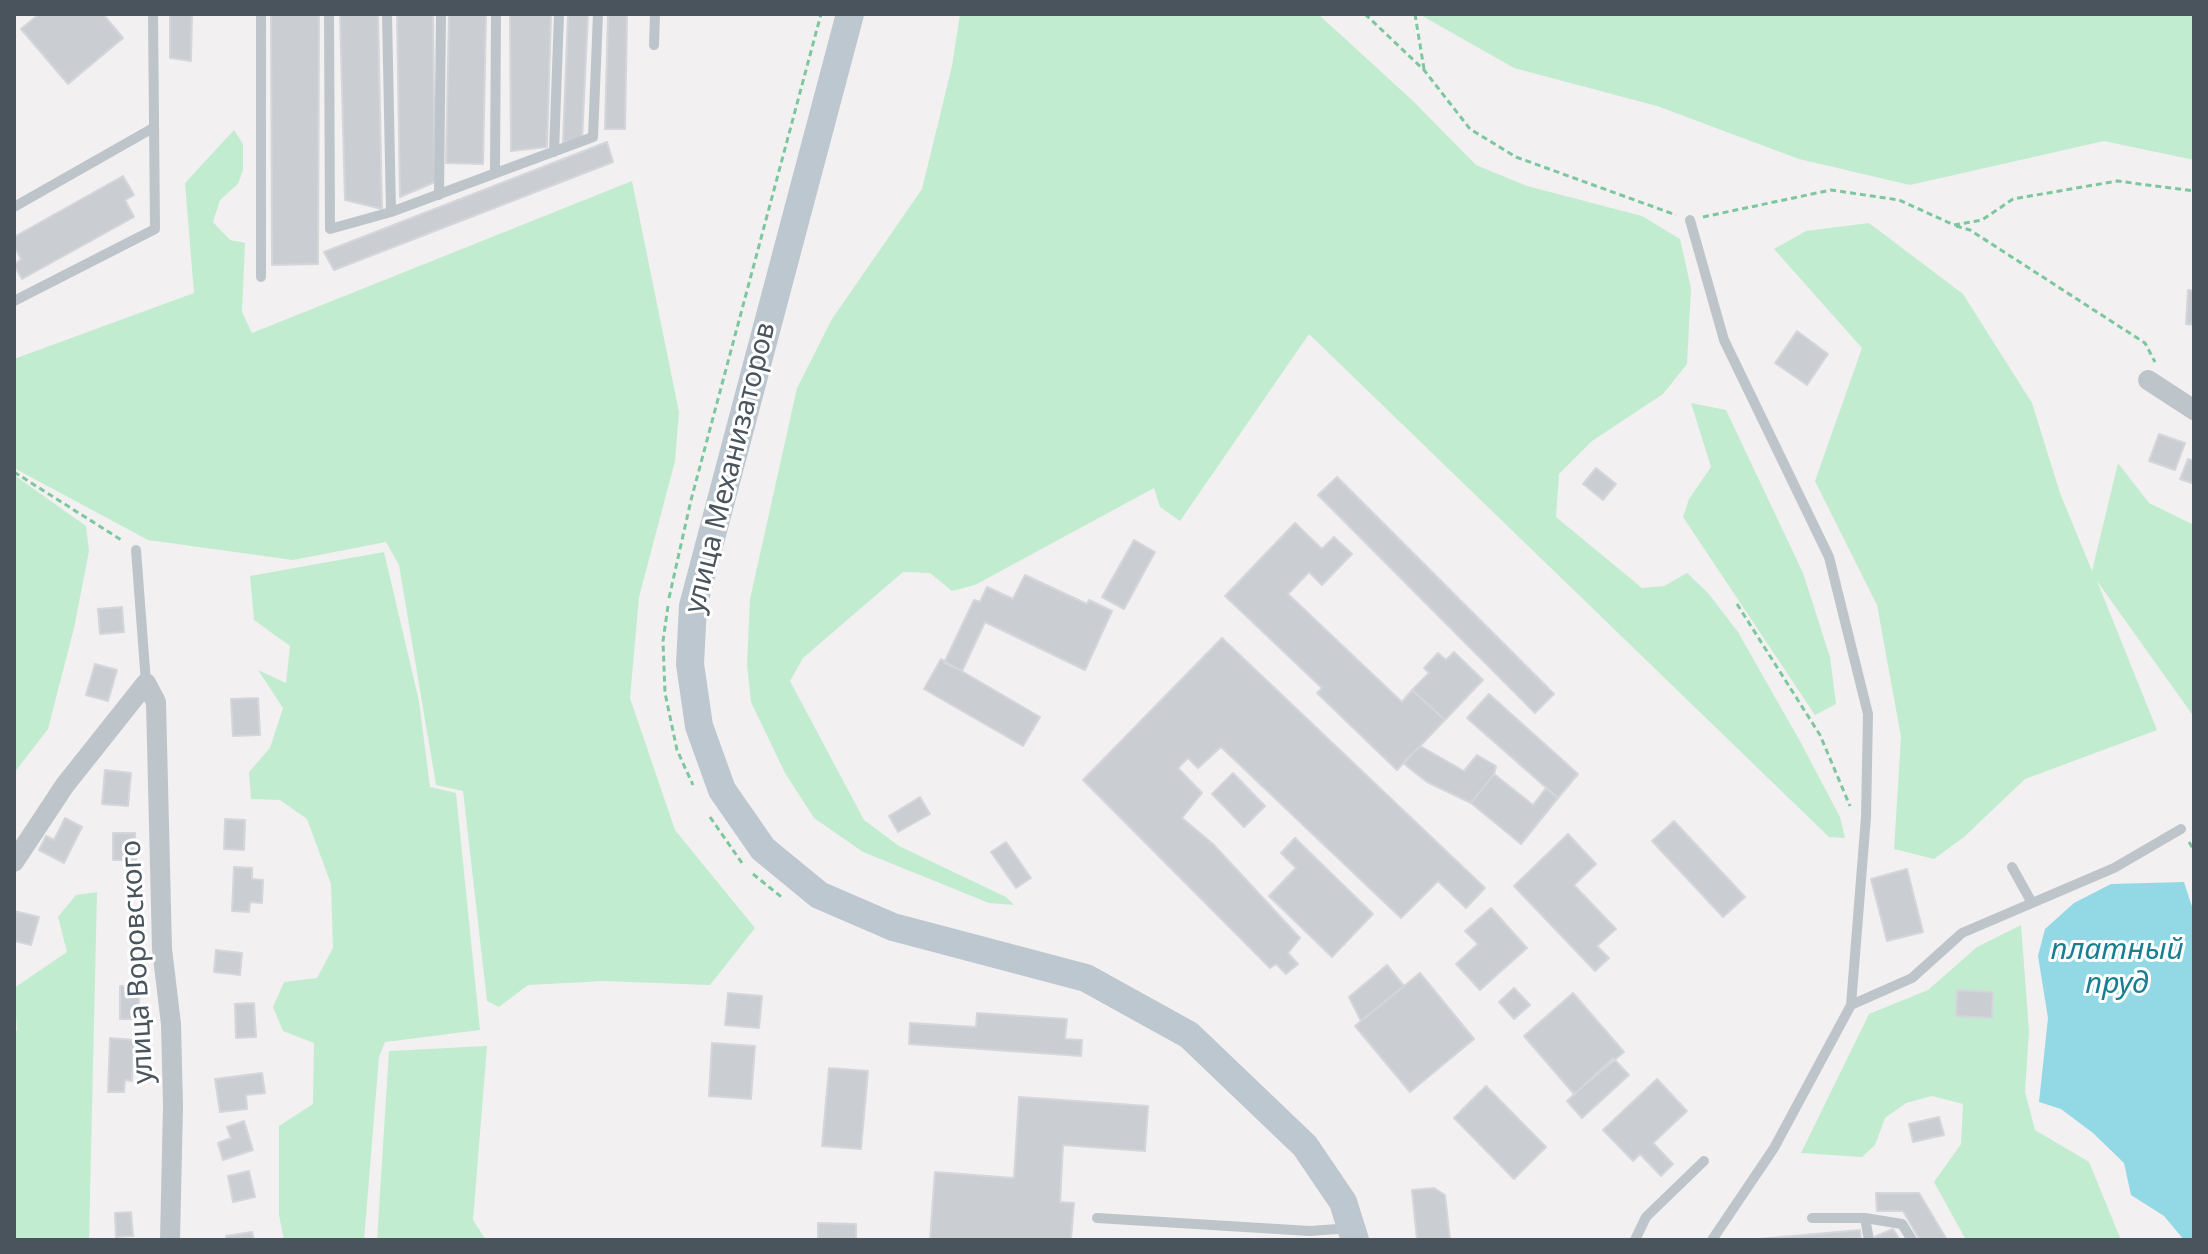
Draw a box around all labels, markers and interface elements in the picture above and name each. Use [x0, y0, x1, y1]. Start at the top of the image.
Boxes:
street label: улица Механизаторов [679, 319, 783, 617]
street label: улица Воровского [115, 839, 161, 1085]
water label: платный пруд [2050, 932, 2184, 1002]

